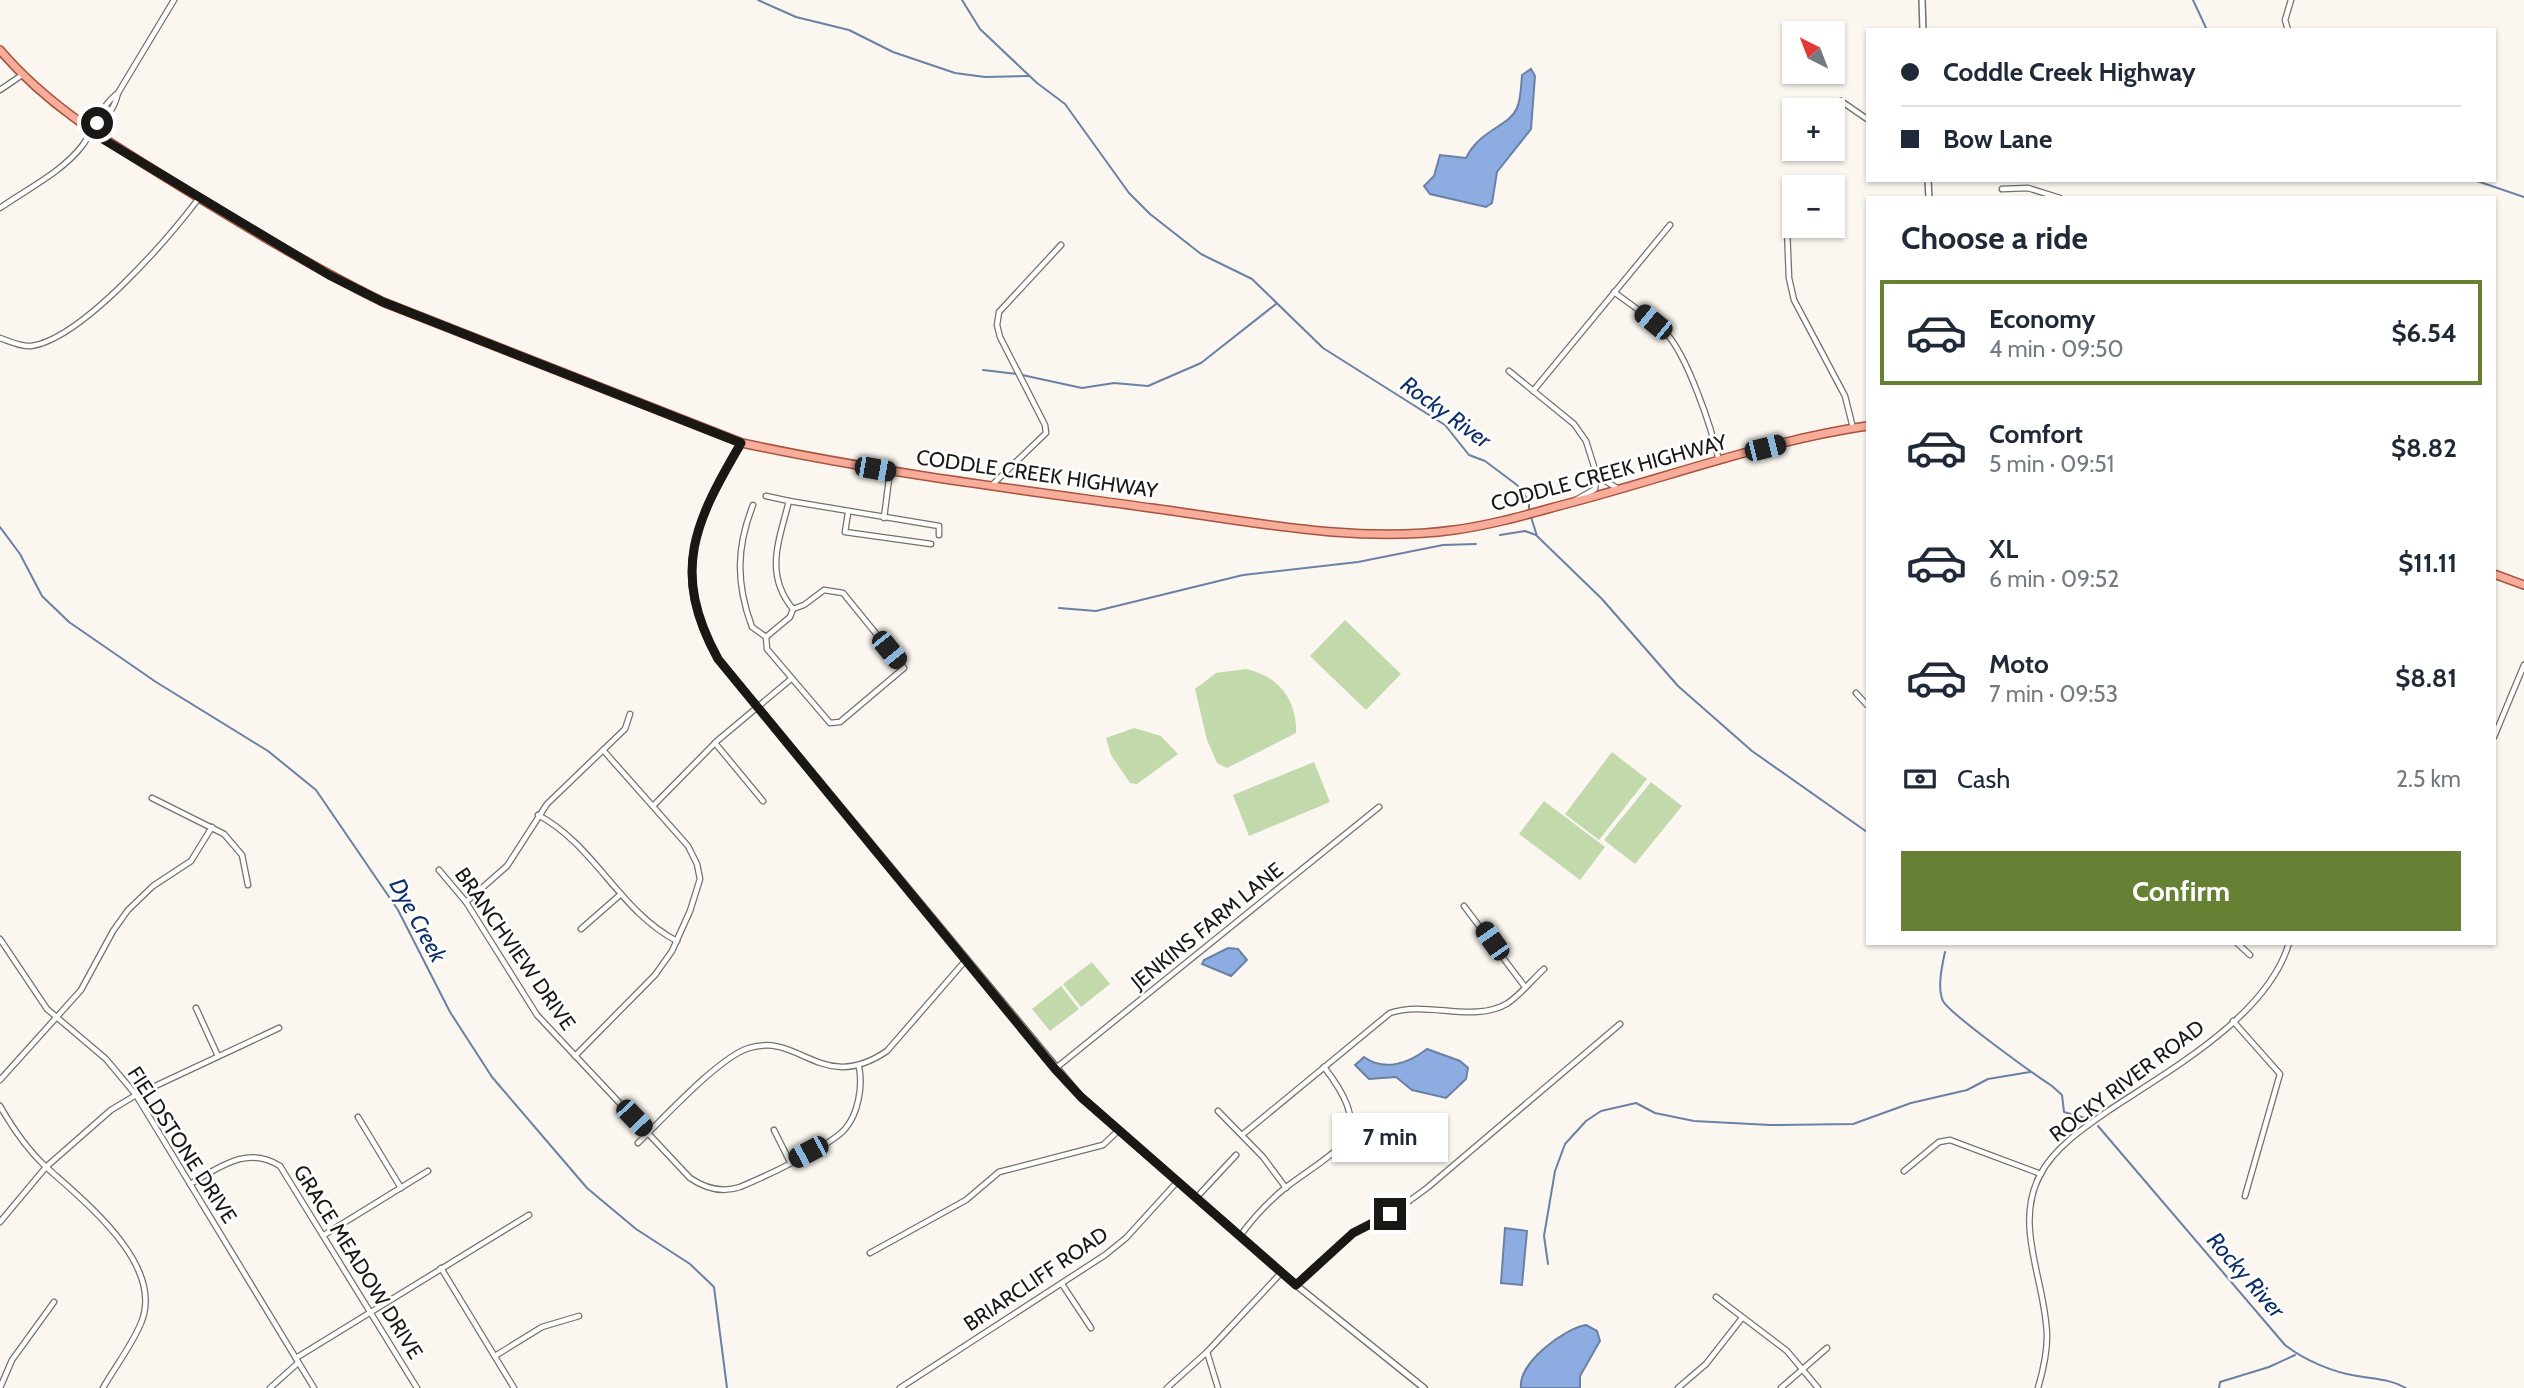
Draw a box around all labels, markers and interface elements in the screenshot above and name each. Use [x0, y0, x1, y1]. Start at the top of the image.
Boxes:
north arrow [1782, 21, 1844, 84]
map controls [1782, 21, 1845, 238]
text: Coddle Creek Highway [1943, 56, 2196, 88]
button: + [1782, 98, 1845, 161]
route start [81, 107, 113, 139]
text: Bow Lane [1943, 123, 2052, 155]
button: − [1782, 175, 1845, 238]
text: Choose a ride [1901, 218, 2088, 257]
car [1631, 301, 1676, 343]
icon: car [1905, 301, 1968, 364]
text: Economy [1989, 303, 2095, 335]
text: $6.54 [2391, 317, 2457, 349]
text: 4 min · 09:50 [1989, 335, 2124, 363]
water label: Rocky River [1395, 370, 1497, 455]
icon: car [1905, 416, 1968, 479]
text: Comfort [1989, 418, 2083, 450]
street label: CODDLE CREEK HIGHWAY [1488, 429, 1731, 516]
text: $8.82 [2391, 432, 2457, 464]
car [1743, 433, 1788, 463]
street label: CODDLE CREEK HIGHWAY [915, 444, 1160, 503]
text: 5 min · 09:51 [1989, 450, 2114, 478]
car [853, 455, 898, 483]
icon: car [1905, 531, 1968, 594]
text: XL [1989, 533, 2018, 565]
text: $11.11 [2398, 547, 2457, 579]
text: 6 min · 09:52 [1989, 565, 2119, 593]
car [868, 627, 911, 673]
icon: car [1905, 646, 1968, 709]
text: Moto [1989, 648, 2049, 680]
text: $8.81 [2395, 662, 2457, 694]
text: 7 min · 09:53 [1989, 680, 2118, 708]
icon: cash [1901, 760, 1939, 798]
text: Cash [1957, 763, 2010, 795]
text: 2.5 km [2396, 765, 2461, 793]
button: Confirm [1901, 851, 2461, 931]
street label: JENKINS FARM LANE [1125, 857, 1288, 995]
street label: BRANCHVIEW DRIVE [450, 863, 581, 1035]
water label: Dye Creek [383, 873, 453, 968]
car [1472, 918, 1513, 964]
street label: ROCKY RIVER ROAD [2045, 1014, 2209, 1147]
street label: FIELDSTONE DRIVE [122, 1062, 242, 1228]
car [612, 1096, 657, 1140]
callout: 7 min [1332, 1112, 1448, 1162]
text: 7 min [1362, 1123, 1418, 1151]
car [785, 1133, 832, 1171]
street label: GRACE MEADOW DRIVE [289, 1160, 428, 1363]
route end [1374, 1198, 1406, 1230]
street label: BRIARCLIFF ROAD [959, 1221, 1113, 1336]
water label: Rocky River [2201, 1226, 2291, 1324]

